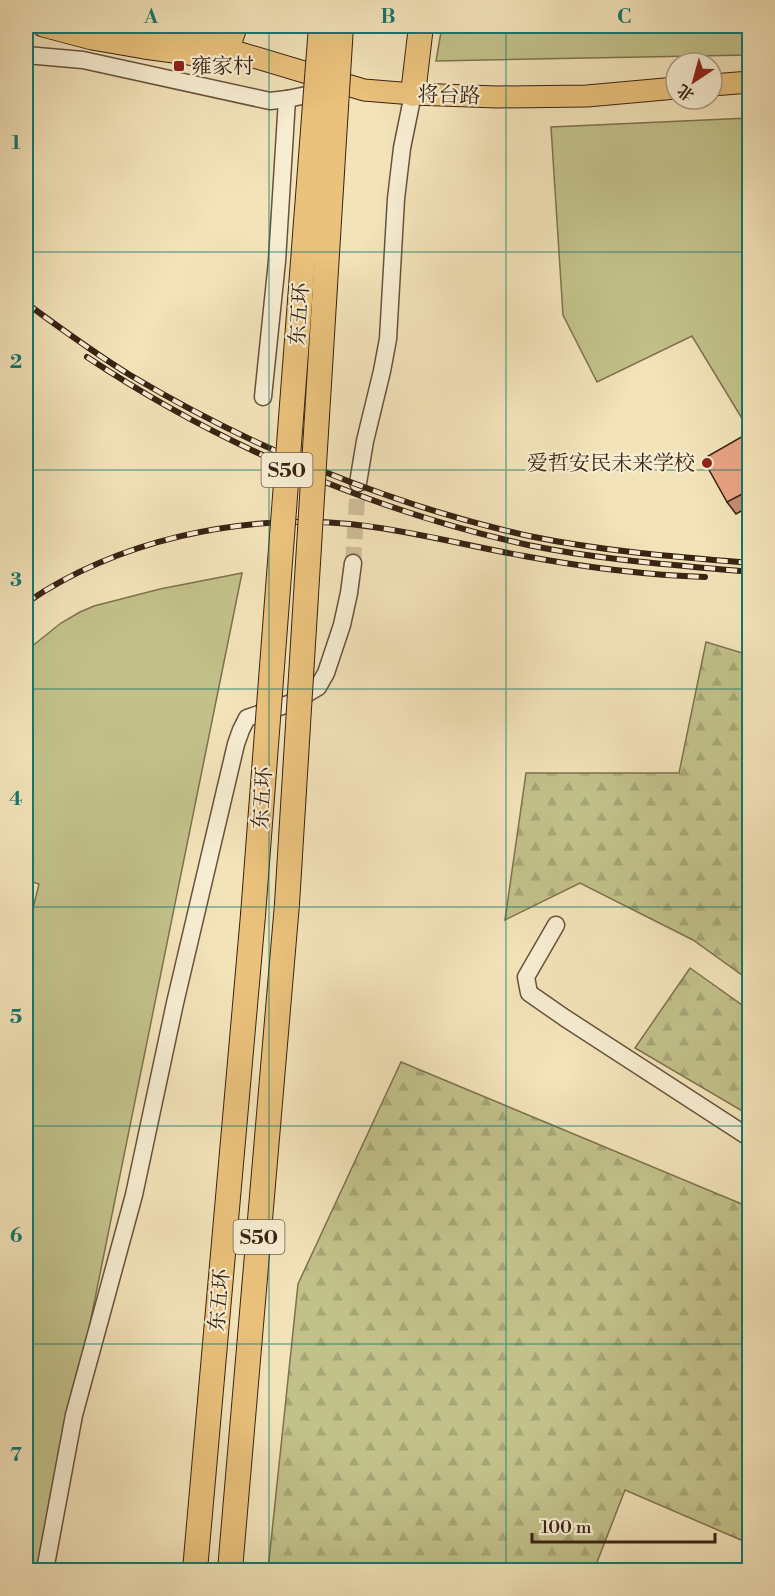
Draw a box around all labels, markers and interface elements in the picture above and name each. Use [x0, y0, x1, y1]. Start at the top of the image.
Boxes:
text: A [143, 5, 159, 30]
text: B [380, 5, 396, 30]
text: C [617, 5, 631, 30]
north arrow [664, 51, 724, 111]
place label: 雍家村 [191, 54, 254, 80]
marker: 雍家村 [172, 59, 186, 73]
text: 北 [673, 80, 698, 105]
street label: 将台路 [417, 82, 481, 110]
text: 1 [11, 131, 21, 156]
street label: 东五环 [285, 282, 315, 346]
text: 2 [10, 350, 22, 375]
place label: 爱哲安民未来学校 [527, 451, 695, 477]
road number: S50 [262, 453, 312, 487]
marker: 爱哲安民未来学校 [700, 456, 714, 470]
text: 3 [10, 568, 22, 593]
street label: 东五环 [248, 766, 278, 830]
text: 4 [9, 787, 23, 812]
text: 5 [10, 1005, 22, 1030]
road number: S50 [234, 1220, 284, 1254]
text: 6 [10, 1224, 23, 1249]
street label: 东五环 [204, 1268, 236, 1333]
text: 7 [10, 1443, 22, 1468]
scale bar [532, 1506, 715, 1544]
text: 100 m [541, 1516, 592, 1539]

